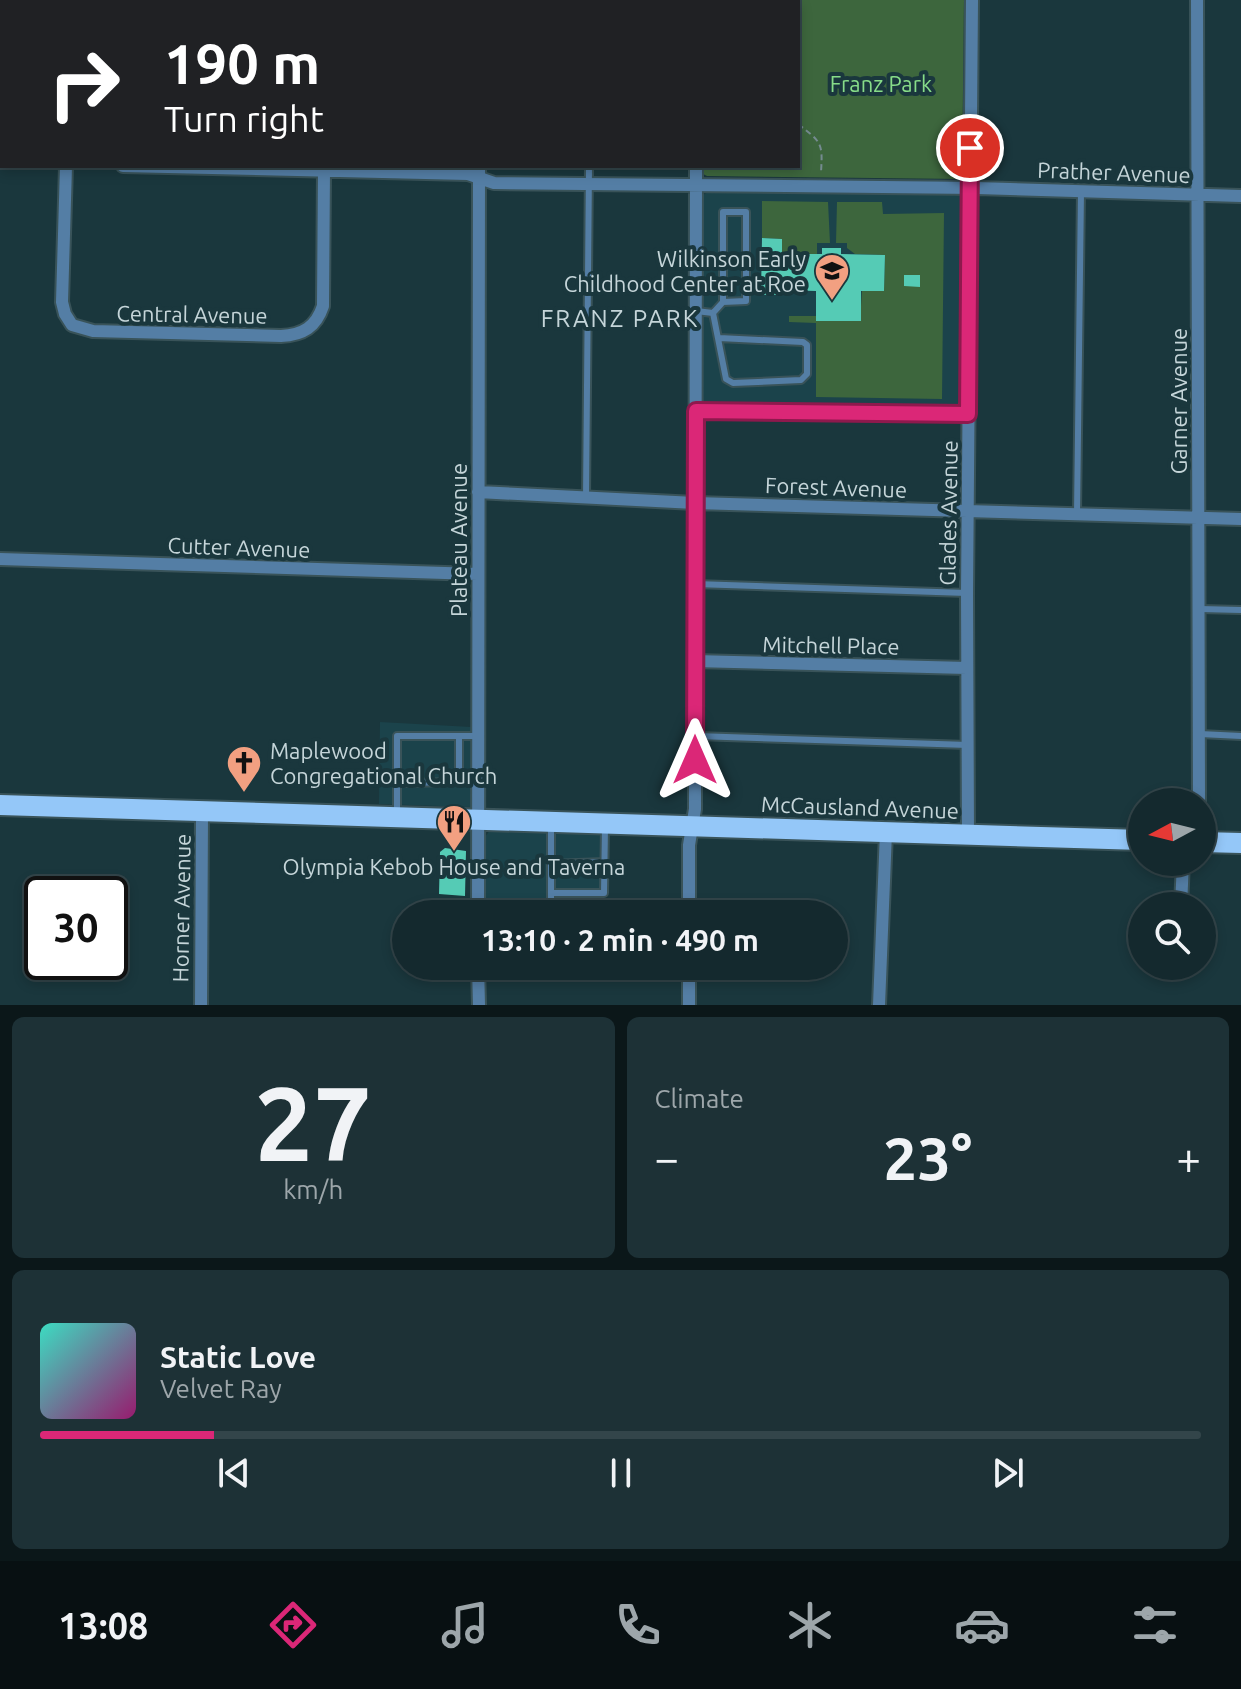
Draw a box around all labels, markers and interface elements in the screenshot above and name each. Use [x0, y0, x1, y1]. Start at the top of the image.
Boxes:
icon: right [32, 32, 136, 136]
text: 190 m [164, 32, 320, 95]
park label: Franz Park [830, 71, 932, 96]
text: Turn right [164, 98, 324, 139]
pin [936, 114, 1004, 182]
icon: arrive [948, 126, 992, 170]
street label: Prather Avenue [1037, 157, 1191, 187]
place label: Wilkinson Early Childhood Center at Roe [564, 246, 806, 296]
school or university icon: Wilkinson Early Childhood Center at Roe [813, 252, 851, 302]
street label: Central Avenue [116, 300, 268, 328]
district label: FRANZ PARK [541, 305, 699, 332]
street label: Garner Avenue [1166, 328, 1191, 474]
street label: Glades Avenue [934, 440, 962, 586]
street label: Plateau Avenue [446, 463, 471, 617]
street label: Forest Avenue [764, 472, 908, 502]
street label: Cutter Avenue [167, 532, 311, 562]
street label: Mitchell Place [762, 631, 900, 659]
position arrow [653, 718, 737, 802]
place label: Maplewood Congregational Church [270, 738, 497, 788]
church icon: Maplewood Congregational Church [225, 744, 263, 794]
north arrow [1128, 788, 1216, 876]
map controls [1128, 788, 1216, 980]
street label: McCausland Avenue [761, 791, 959, 823]
restaurant icon: Olympia Kebob House and Taverna [435, 803, 473, 853]
street label: Horner Avenue [167, 833, 195, 983]
place label: Olympia Kebob House and Taverna [283, 854, 625, 879]
speed limit sign: 30 [24, 876, 128, 980]
button: search [1128, 892, 1216, 980]
text: 13:10 · 2 min · 490 m [481, 923, 759, 957]
text: 27 [255, 1064, 372, 1181]
text: Climate [655, 1084, 744, 1113]
text: 23° [883, 1124, 972, 1191]
text: − [655, 1133, 679, 1182]
text: + [1176, 1133, 1201, 1182]
text: km/h [283, 1175, 343, 1204]
text: Static Love [160, 1340, 316, 1374]
text: Velvet Ray [160, 1374, 282, 1403]
icon: previous [212, 1451, 256, 1495]
icon: pause [599, 1451, 643, 1495]
icon: next [986, 1451, 1030, 1495]
icon: directions [265, 1597, 321, 1653]
icon: music [437, 1597, 493, 1653]
icon: phone [610, 1597, 666, 1653]
icon: climate [782, 1597, 838, 1653]
icon: car [954, 1597, 1010, 1653]
icon: filters [1127, 1597, 1183, 1653]
text: 13:08 [58, 1605, 148, 1646]

